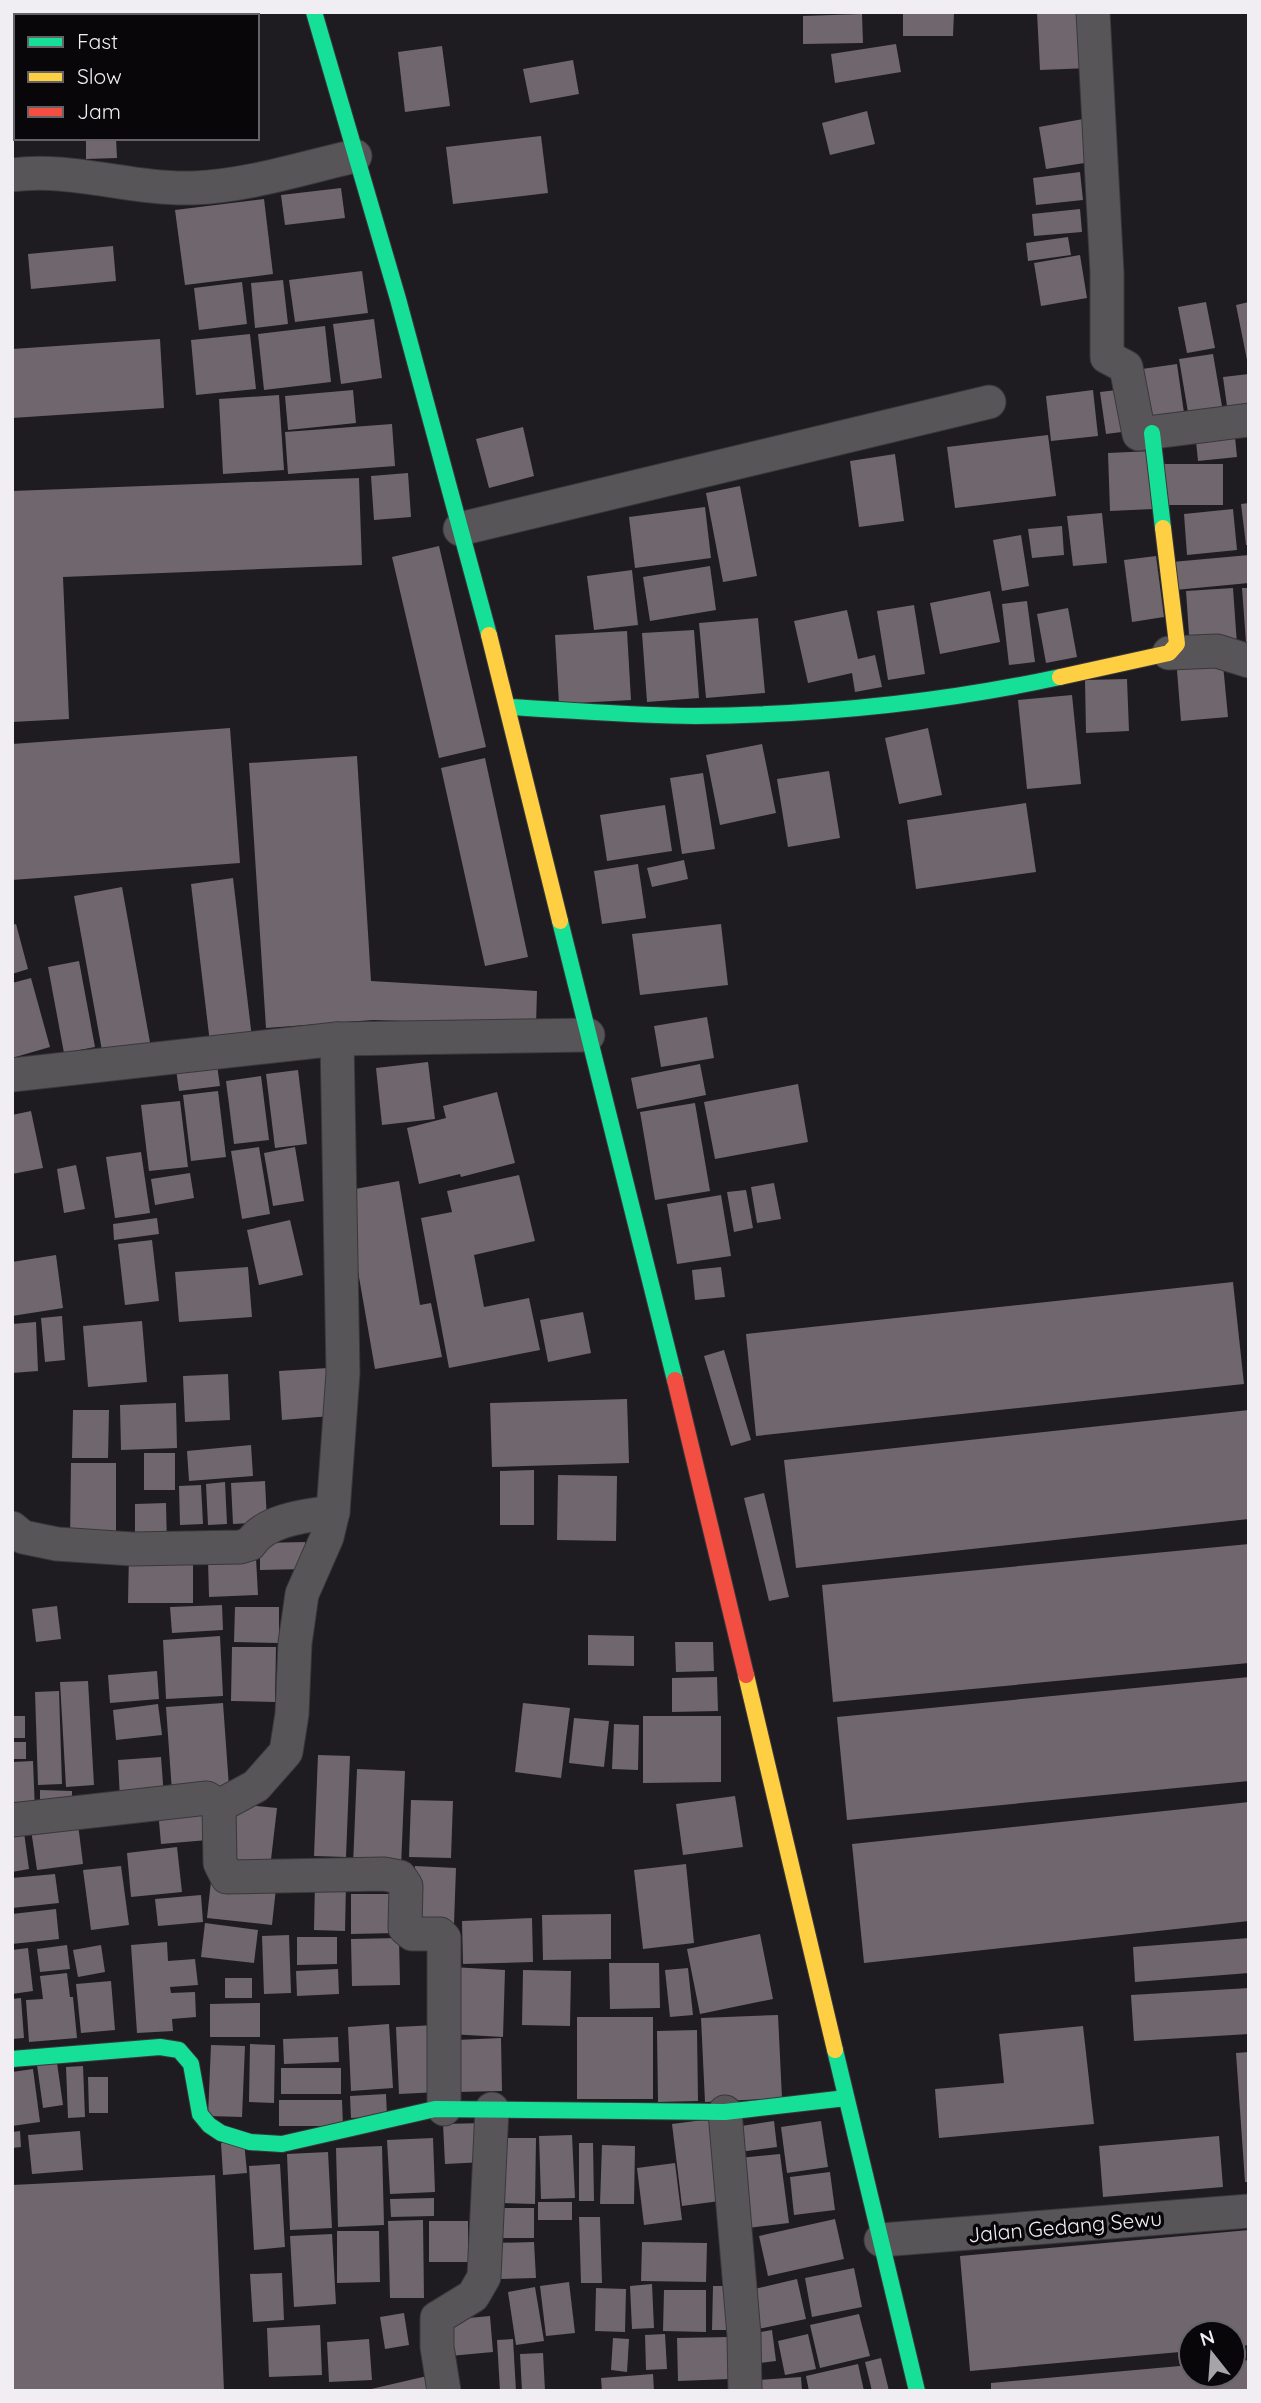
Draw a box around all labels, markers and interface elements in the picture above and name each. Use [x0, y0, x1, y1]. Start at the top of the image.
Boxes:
legend [14, 14, 259, 140]
text: Fast [77, 28, 118, 54]
text: Slow [77, 63, 122, 89]
text: Jam [77, 98, 121, 124]
street label: Jalan Gedang Sewu [967, 2205, 1163, 2247]
north arrow [1177, 2319, 1247, 2389]
text: N [1197, 2324, 1217, 2351]

